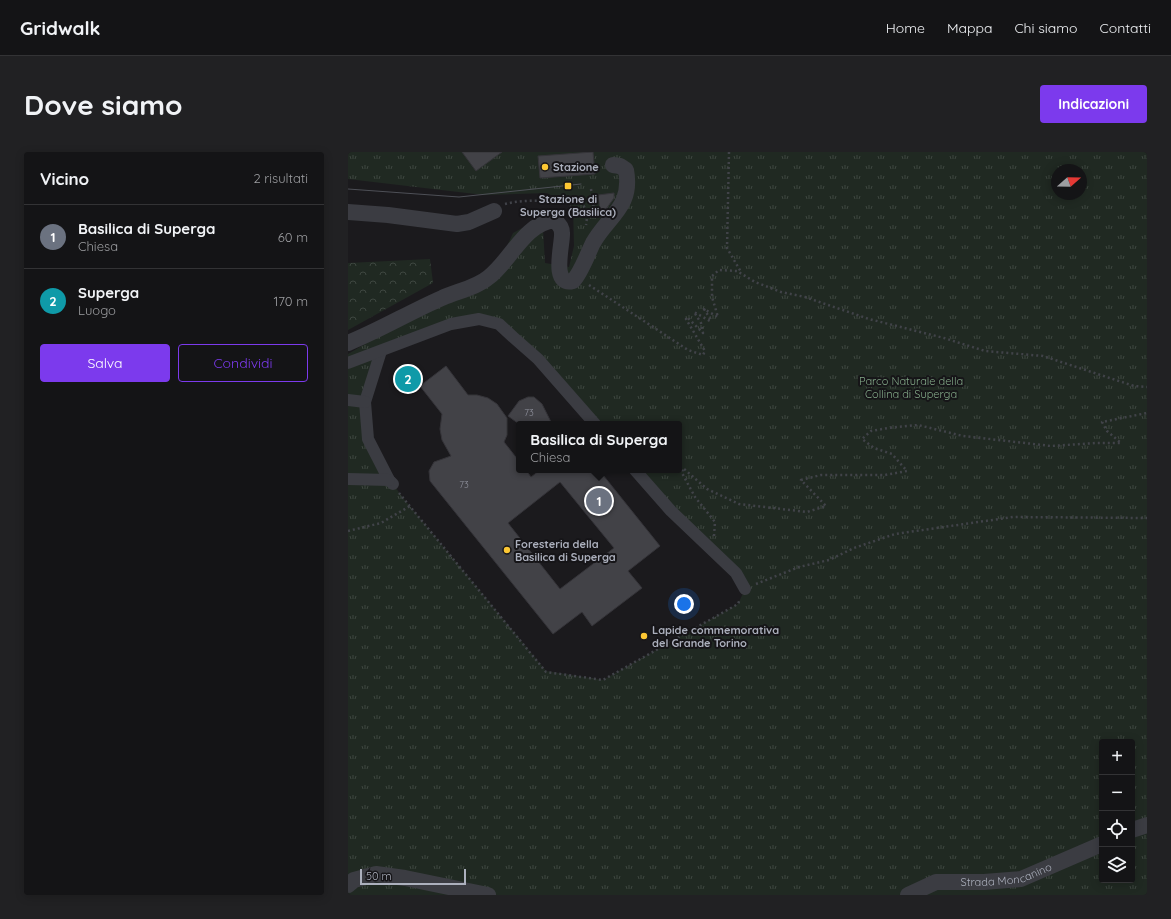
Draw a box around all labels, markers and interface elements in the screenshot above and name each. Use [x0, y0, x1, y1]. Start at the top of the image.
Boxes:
text: Gridwalk [20, 16, 100, 40]
text: Home [886, 19, 925, 37]
text: Mappa [947, 19, 992, 37]
text: Chi siamo [1014, 19, 1078, 37]
text: Contatti [1100, 19, 1151, 37]
button: Indicazioni [1040, 85, 1147, 123]
text: Dove siamo [24, 87, 183, 122]
place label: Stazione [553, 160, 599, 174]
marker: Stazione [540, 162, 550, 172]
north arrow [1051, 164, 1087, 200]
text: Vicino [40, 168, 89, 189]
text: 2 risultati [254, 170, 308, 186]
marker: Stazione di Superga (Basilica) [563, 181, 573, 191]
place label: Stazione di Superga (Basilica) [520, 192, 616, 219]
text: Basilica di Superga [78, 219, 215, 238]
text: 1 [50, 229, 56, 245]
text: 60 m [278, 229, 308, 245]
text: Chiesa [78, 238, 118, 254]
text: Superga [78, 283, 139, 302]
text: 2 [49, 293, 57, 309]
text: 170 m [273, 293, 308, 309]
text: Luogo [78, 302, 116, 318]
button: Salva [40, 344, 170, 382]
button: Condividi [178, 344, 308, 382]
pin: 2 [395, 364, 421, 394]
park label: Parco Naturale della Collina di Superga [859, 374, 963, 401]
house number: 73 [524, 407, 534, 418]
popup [516, 421, 682, 473]
text: Basilica di Superga [530, 430, 668, 449]
text: Chiesa [530, 449, 570, 465]
house number: 73 [459, 479, 469, 490]
pin: 1 [586, 486, 612, 516]
place label: Foresteria della Basilica di Superga [515, 537, 616, 564]
marker: Foresteria della Basilica di Superga [502, 545, 512, 555]
your location [674, 594, 694, 614]
place label: Lapide commemorativa del Grande Torino [652, 623, 779, 650]
marker: Lapide commemorativa del Grande Torino [639, 631, 649, 641]
map controls [1099, 739, 1135, 883]
button: + [1099, 739, 1135, 775]
button: − [1099, 775, 1135, 811]
button: locate [1099, 811, 1135, 847]
button: layers [1099, 847, 1135, 883]
street label: Strada Moncanino [960, 859, 1054, 889]
scale bar [360, 867, 466, 886]
text: 50 m [366, 869, 392, 883]

